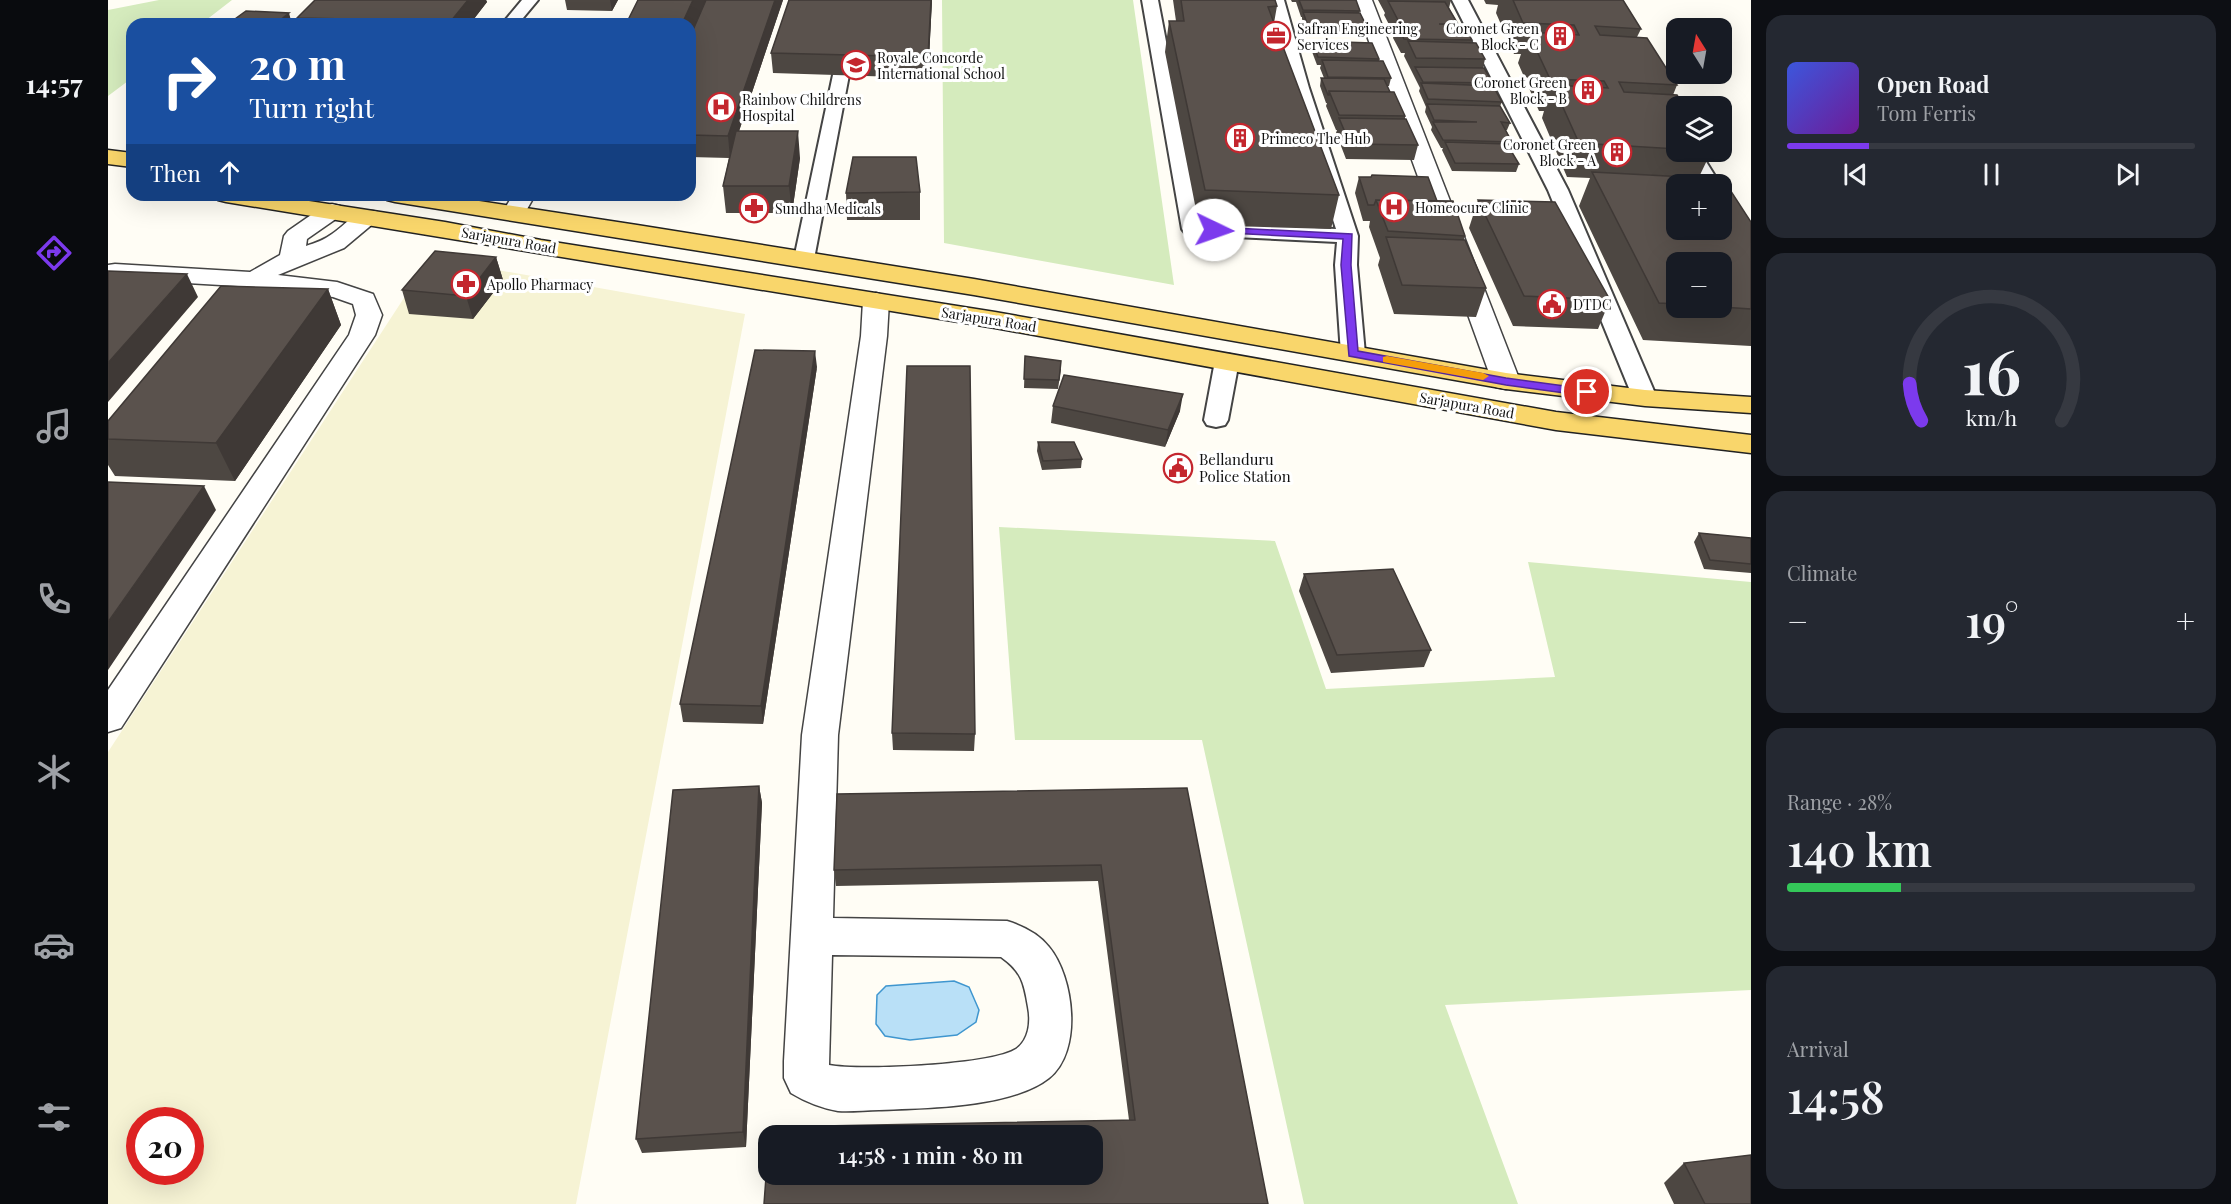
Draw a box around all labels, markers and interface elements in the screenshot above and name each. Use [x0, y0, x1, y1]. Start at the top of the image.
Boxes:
north arrow [1666, 18, 1732, 84]
map controls [1666, 18, 1732, 318]
place label: Safran Engineering Services [1297, 19, 1419, 54]
place label: Coronet Green Block - C [1446, 19, 1540, 54]
office icon: Safran Engineering Services [1260, 20, 1292, 52]
building icon: Coronet Green Block - C [1544, 20, 1576, 52]
text: 20 m [249, 35, 346, 91]
icon: right [150, 42, 228, 120]
place label: Royale Concorde International School [877, 48, 1005, 83]
school or university icon: Royale Concorde International School [840, 49, 872, 81]
text: 14:57 [25, 65, 83, 101]
text: Open Road [1877, 69, 1989, 99]
place label: Coronet Green Block - B [1474, 73, 1568, 108]
building icon: Coronet Green Block - B [1572, 74, 1604, 106]
text: Turn right [249, 89, 374, 125]
place label: Rainbow Childrens Hospital [742, 90, 861, 125]
hospital icon: Rainbow Childrens Hospital [705, 91, 737, 123]
button: layers [1666, 96, 1732, 162]
text: Tom Ferris [1877, 99, 1976, 126]
building icon: Primeco The Hub [1224, 122, 1256, 154]
place label: Primeco The Hub [1261, 129, 1371, 148]
place label: Coronet Green Block - A [1503, 135, 1597, 170]
building icon: Coronet Green Block - A [1601, 136, 1633, 168]
icon: ahead [213, 156, 246, 189]
text: Then [150, 158, 201, 188]
icon: previous [1839, 158, 1872, 191]
icon: pause [1975, 158, 2008, 191]
icon: next [2111, 158, 2144, 191]
button: + [1666, 174, 1732, 240]
hospital icon: Homeocure Clinic [1378, 191, 1410, 223]
pharmacy icon: Sundha Medicals [738, 192, 770, 224]
position arrow [1182, 198, 1246, 262]
place label: Homeocure Clinic [1415, 198, 1529, 217]
place label: Sundha Medicals [775, 199, 881, 218]
street label: Sarjapura Road [460, 222, 558, 258]
icon: directions [33, 232, 75, 274]
button: − [1666, 252, 1732, 318]
pharmacy icon: Apollo Pharmacy [450, 268, 482, 300]
place label: Apollo Pharmacy [486, 275, 593, 294]
public building icon: DTDC [1536, 288, 1568, 320]
place label: DTDC [1573, 295, 1612, 314]
street label: Sarjapura Road [940, 302, 1038, 336]
text: 16 [1962, 327, 2020, 411]
pin [1561, 366, 1612, 417]
icon: arrive [1570, 375, 1603, 408]
street label: Sarjapura Road [1418, 387, 1516, 423]
text: km/h [1965, 404, 2017, 432]
icon: music [33, 405, 75, 447]
place label: Bellanduru Police Station [1199, 449, 1291, 486]
public building icon: Bellanduru Police Station [1162, 452, 1194, 484]
text: Climate [1787, 559, 1857, 586]
icon: phone [33, 578, 75, 620]
text: 19° [1965, 589, 2019, 649]
text: − [1787, 598, 1808, 642]
text: + [2176, 598, 2195, 642]
icon: climate [33, 751, 75, 793]
text: Range · 28% [1787, 788, 1892, 815]
text: 140 km [1787, 818, 1932, 878]
icon: car [33, 924, 75, 966]
text: Arrival [1787, 1035, 1849, 1062]
text: 14:58 [1787, 1065, 1885, 1125]
icon: filters [33, 1096, 75, 1138]
speed limit sign: 20 [126, 1107, 204, 1185]
text: 14:58 · 1 min · 80 m [838, 1140, 1023, 1170]

